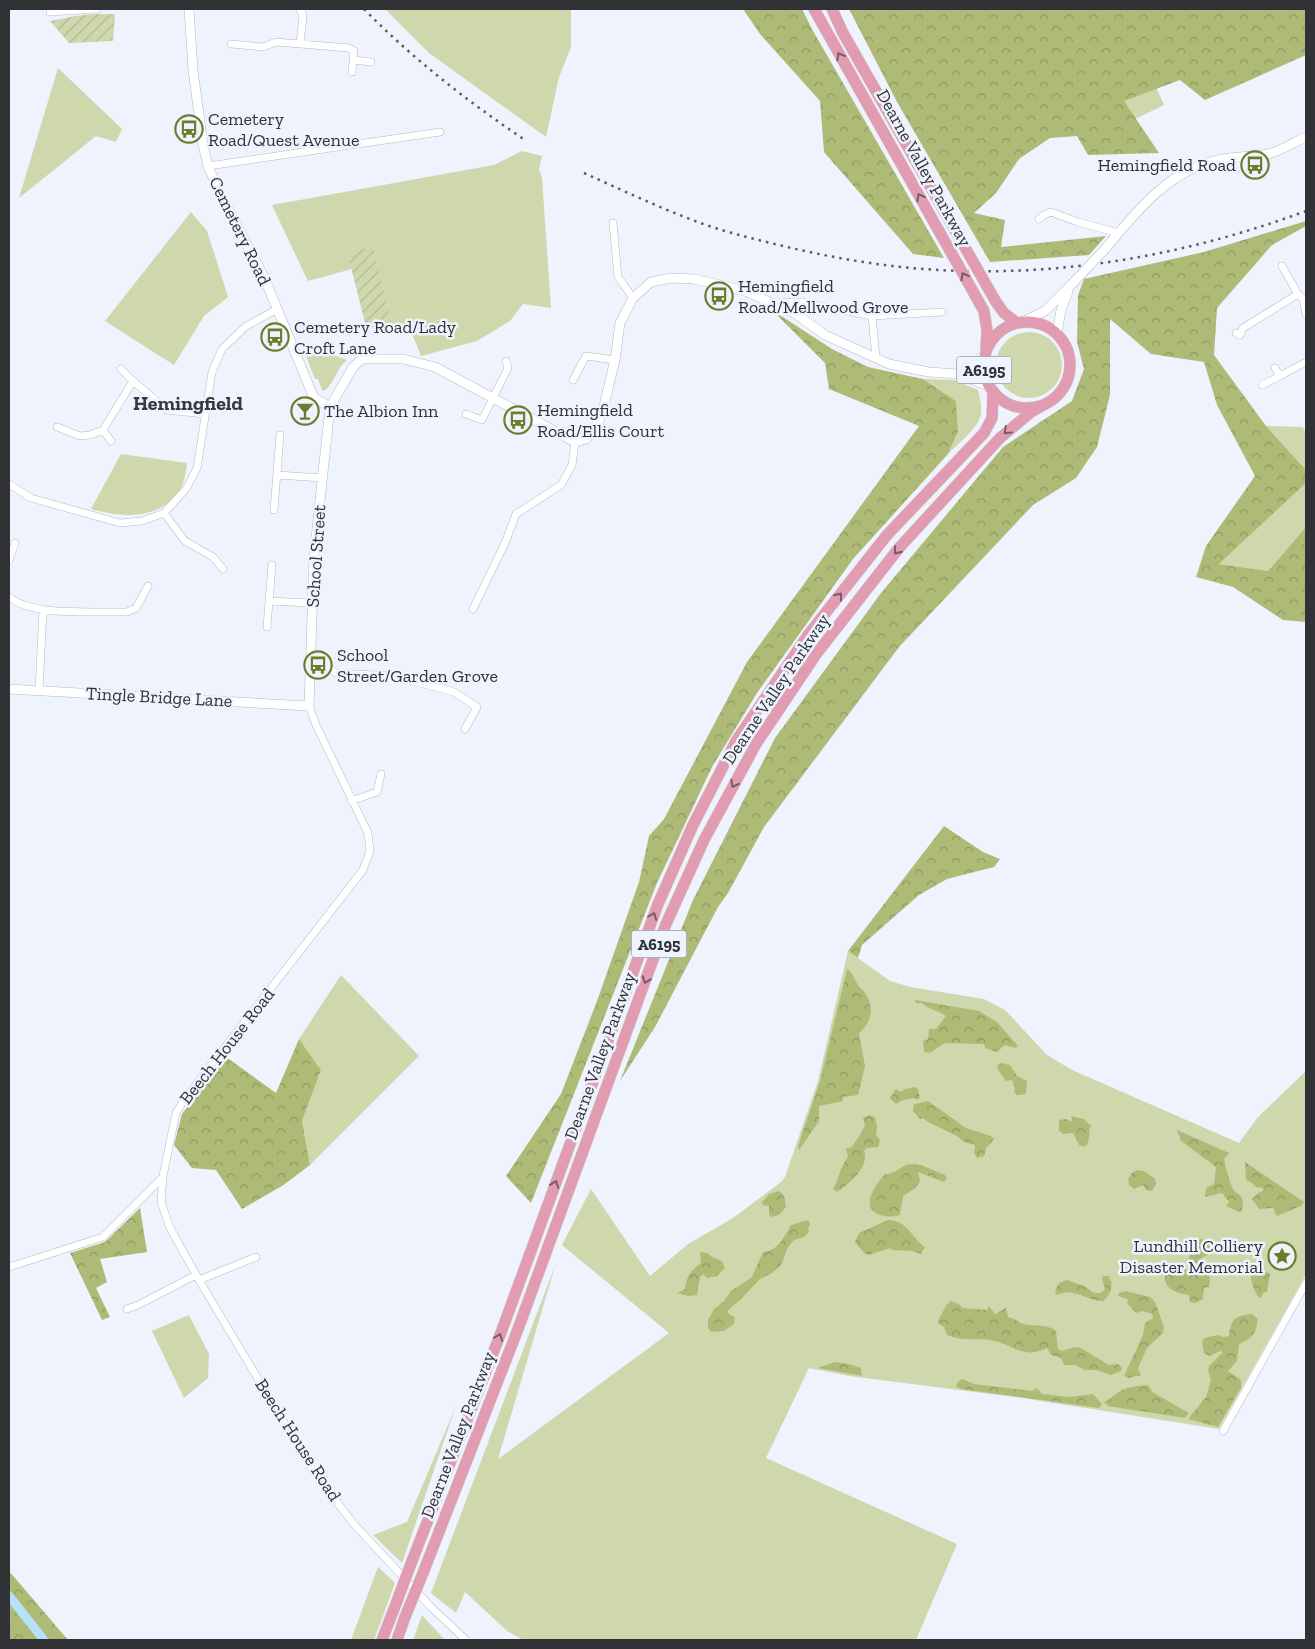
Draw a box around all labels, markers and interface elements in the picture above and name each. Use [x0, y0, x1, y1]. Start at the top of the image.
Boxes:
one-way arrow [837, 52, 847, 61]
street label: Dearne Valley Parkway [872, 85, 977, 251]
place label: Cemetery Road/Quest Avenue [208, 108, 359, 151]
bus stop icon: Cemetery Road/Quest Avenue [174, 114, 204, 144]
bus stop icon: Hemingfield Road [1240, 150, 1270, 180]
place label: Hemingfield Road [1097, 154, 1236, 176]
street label: Cemetery Road [204, 173, 276, 289]
one-way arrow [916, 194, 926, 203]
one-way arrow [960, 272, 970, 281]
place label: Hemingfield Road/Mellwood Grove [738, 275, 908, 318]
bus stop icon: Hemingfield Road/Mellwood Grove [704, 281, 734, 311]
place label: Cemetery Road/Lady Croft Lane [294, 316, 457, 359]
bus stop icon: Cemetery Road/Lady Croft Lane [260, 322, 290, 352]
road number: A6195 [956, 356, 1012, 384]
district label: Hemingfield [133, 391, 244, 415]
bar icon: The Albion Inn [290, 396, 320, 426]
place label: Hemingfield Road/Ellis Court [537, 399, 664, 442]
place label: The Albion Inn [324, 400, 439, 422]
bus stop icon: Hemingfield Road/Ellis Court [503, 405, 533, 435]
one-way arrow [1004, 425, 1013, 434]
street label: School Street [301, 504, 331, 608]
one-way arrow [894, 545, 902, 554]
one-way arrow [834, 593, 842, 602]
street label: Dearne Valley Parkway [718, 609, 835, 768]
place label: School Street/Garden Grove [337, 644, 498, 687]
bus stop icon: School Street/Garden Grove [303, 650, 333, 680]
street label: Tingle Bridge Lane [85, 682, 233, 712]
one-way arrow [730, 779, 740, 788]
one-way arrow [647, 913, 657, 921]
road number: A6195 [632, 931, 686, 958]
street label: Dearne Valley Parkway [559, 969, 641, 1143]
one-way arrow [642, 975, 652, 984]
street label: Beech House Road [175, 983, 279, 1109]
one-way arrow [549, 1180, 559, 1189]
place label: Lundhill Colliery Disaster Memorial [1120, 1235, 1264, 1278]
place icon: Lundhill Colliery Disaster Memorial [1267, 1241, 1297, 1271]
one-way arrow [494, 1333, 504, 1341]
street label: Dearne Valley Parkway [416, 1348, 500, 1521]
street label: Beech House Road [250, 1375, 346, 1506]

